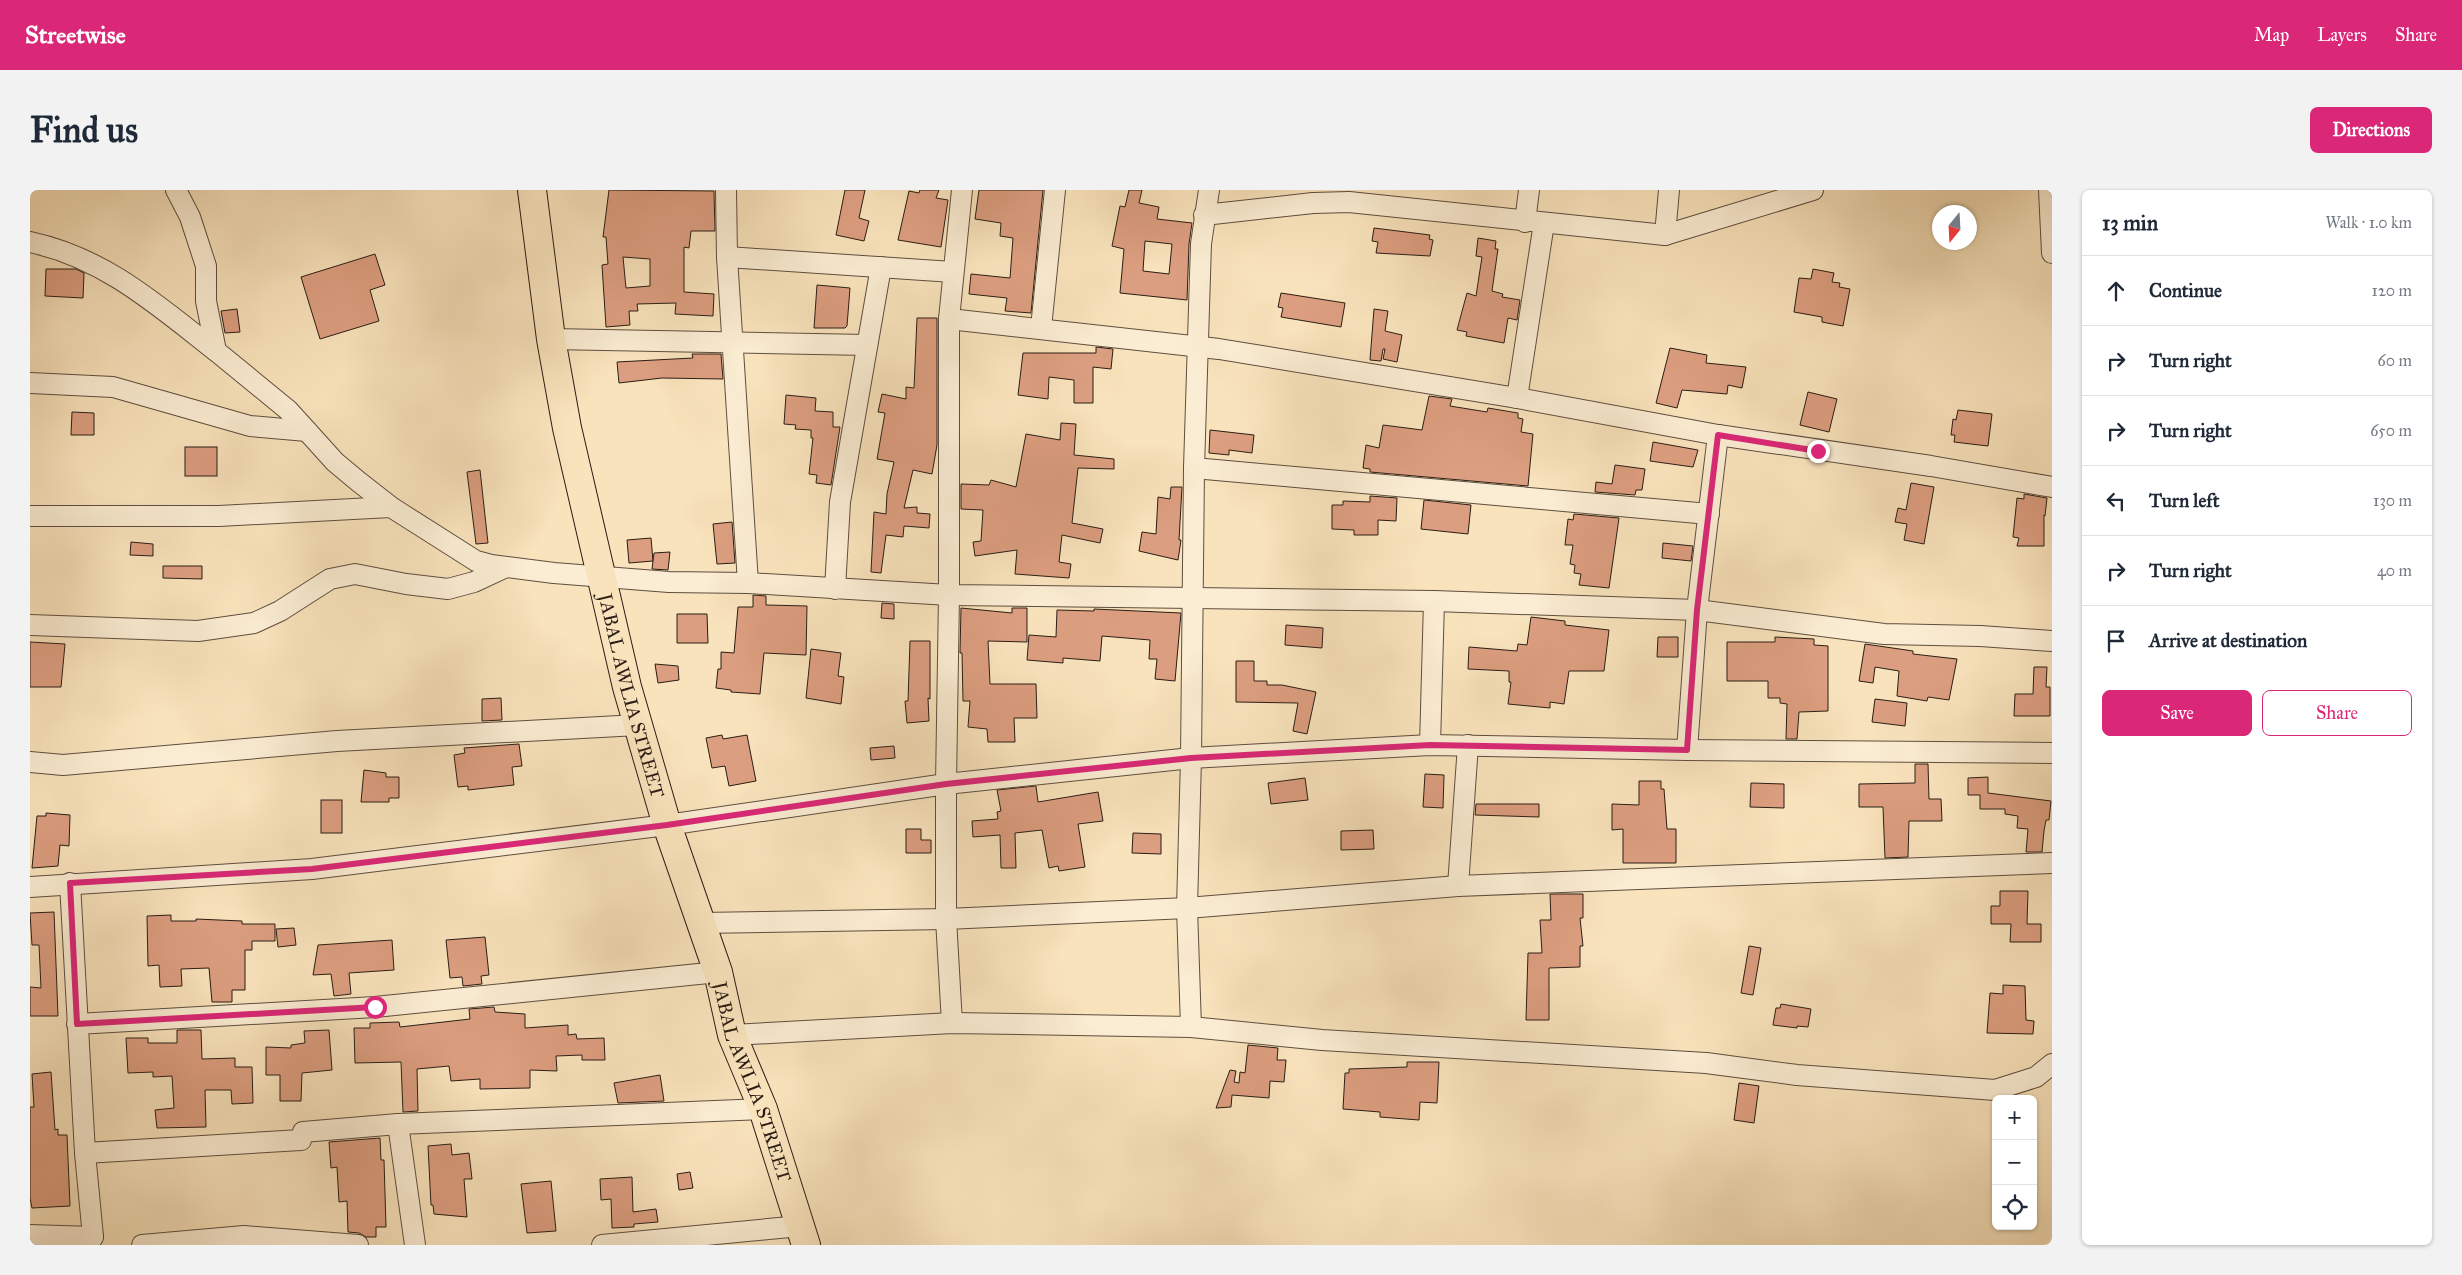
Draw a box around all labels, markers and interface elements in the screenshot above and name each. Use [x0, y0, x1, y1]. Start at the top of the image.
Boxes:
text: Streetwise [25, 20, 126, 50]
text: Map [2254, 24, 2289, 46]
text: Layers [2317, 24, 2367, 46]
text: Share [2395, 24, 2437, 46]
button: Directions [2310, 107, 2432, 153]
text: Find us [30, 109, 138, 152]
north arrow [1932, 205, 1977, 250]
text: 13 min [2102, 210, 2158, 236]
text: Walk · 1.0 km [2325, 213, 2412, 232]
icon: ahead [2102, 277, 2130, 305]
text: Continue [2149, 279, 2222, 302]
text: 120 m [2372, 281, 2412, 300]
icon: right [2102, 347, 2130, 375]
text: Turn right [2149, 349, 2232, 372]
text: 60 m [2378, 351, 2412, 370]
icon: right [2102, 417, 2130, 445]
text: Turn right [2149, 419, 2232, 442]
text: 650 m [2370, 421, 2412, 440]
route end [1807, 440, 1830, 463]
icon: left [2102, 487, 2130, 515]
text: Turn left [2149, 489, 2219, 512]
text: 130 m [2373, 491, 2412, 510]
icon: right [2102, 557, 2130, 585]
text: Turn right [2149, 559, 2232, 582]
text: 40 m [2377, 561, 2412, 580]
street label: JABAL AWLIA STREET [592, 589, 670, 801]
icon: arrive [2102, 627, 2130, 655]
text: Arrive at destination [2149, 629, 2307, 652]
button: Save [2102, 690, 2252, 736]
button: Share [2262, 690, 2412, 736]
street label: JABAL AWLIA STREET [707, 977, 796, 1185]
route start [364, 996, 387, 1019]
map controls [1992, 1095, 2037, 1230]
button: + [1992, 1095, 2037, 1140]
button: − [1992, 1140, 2037, 1185]
button: locate [1992, 1185, 2037, 1230]

